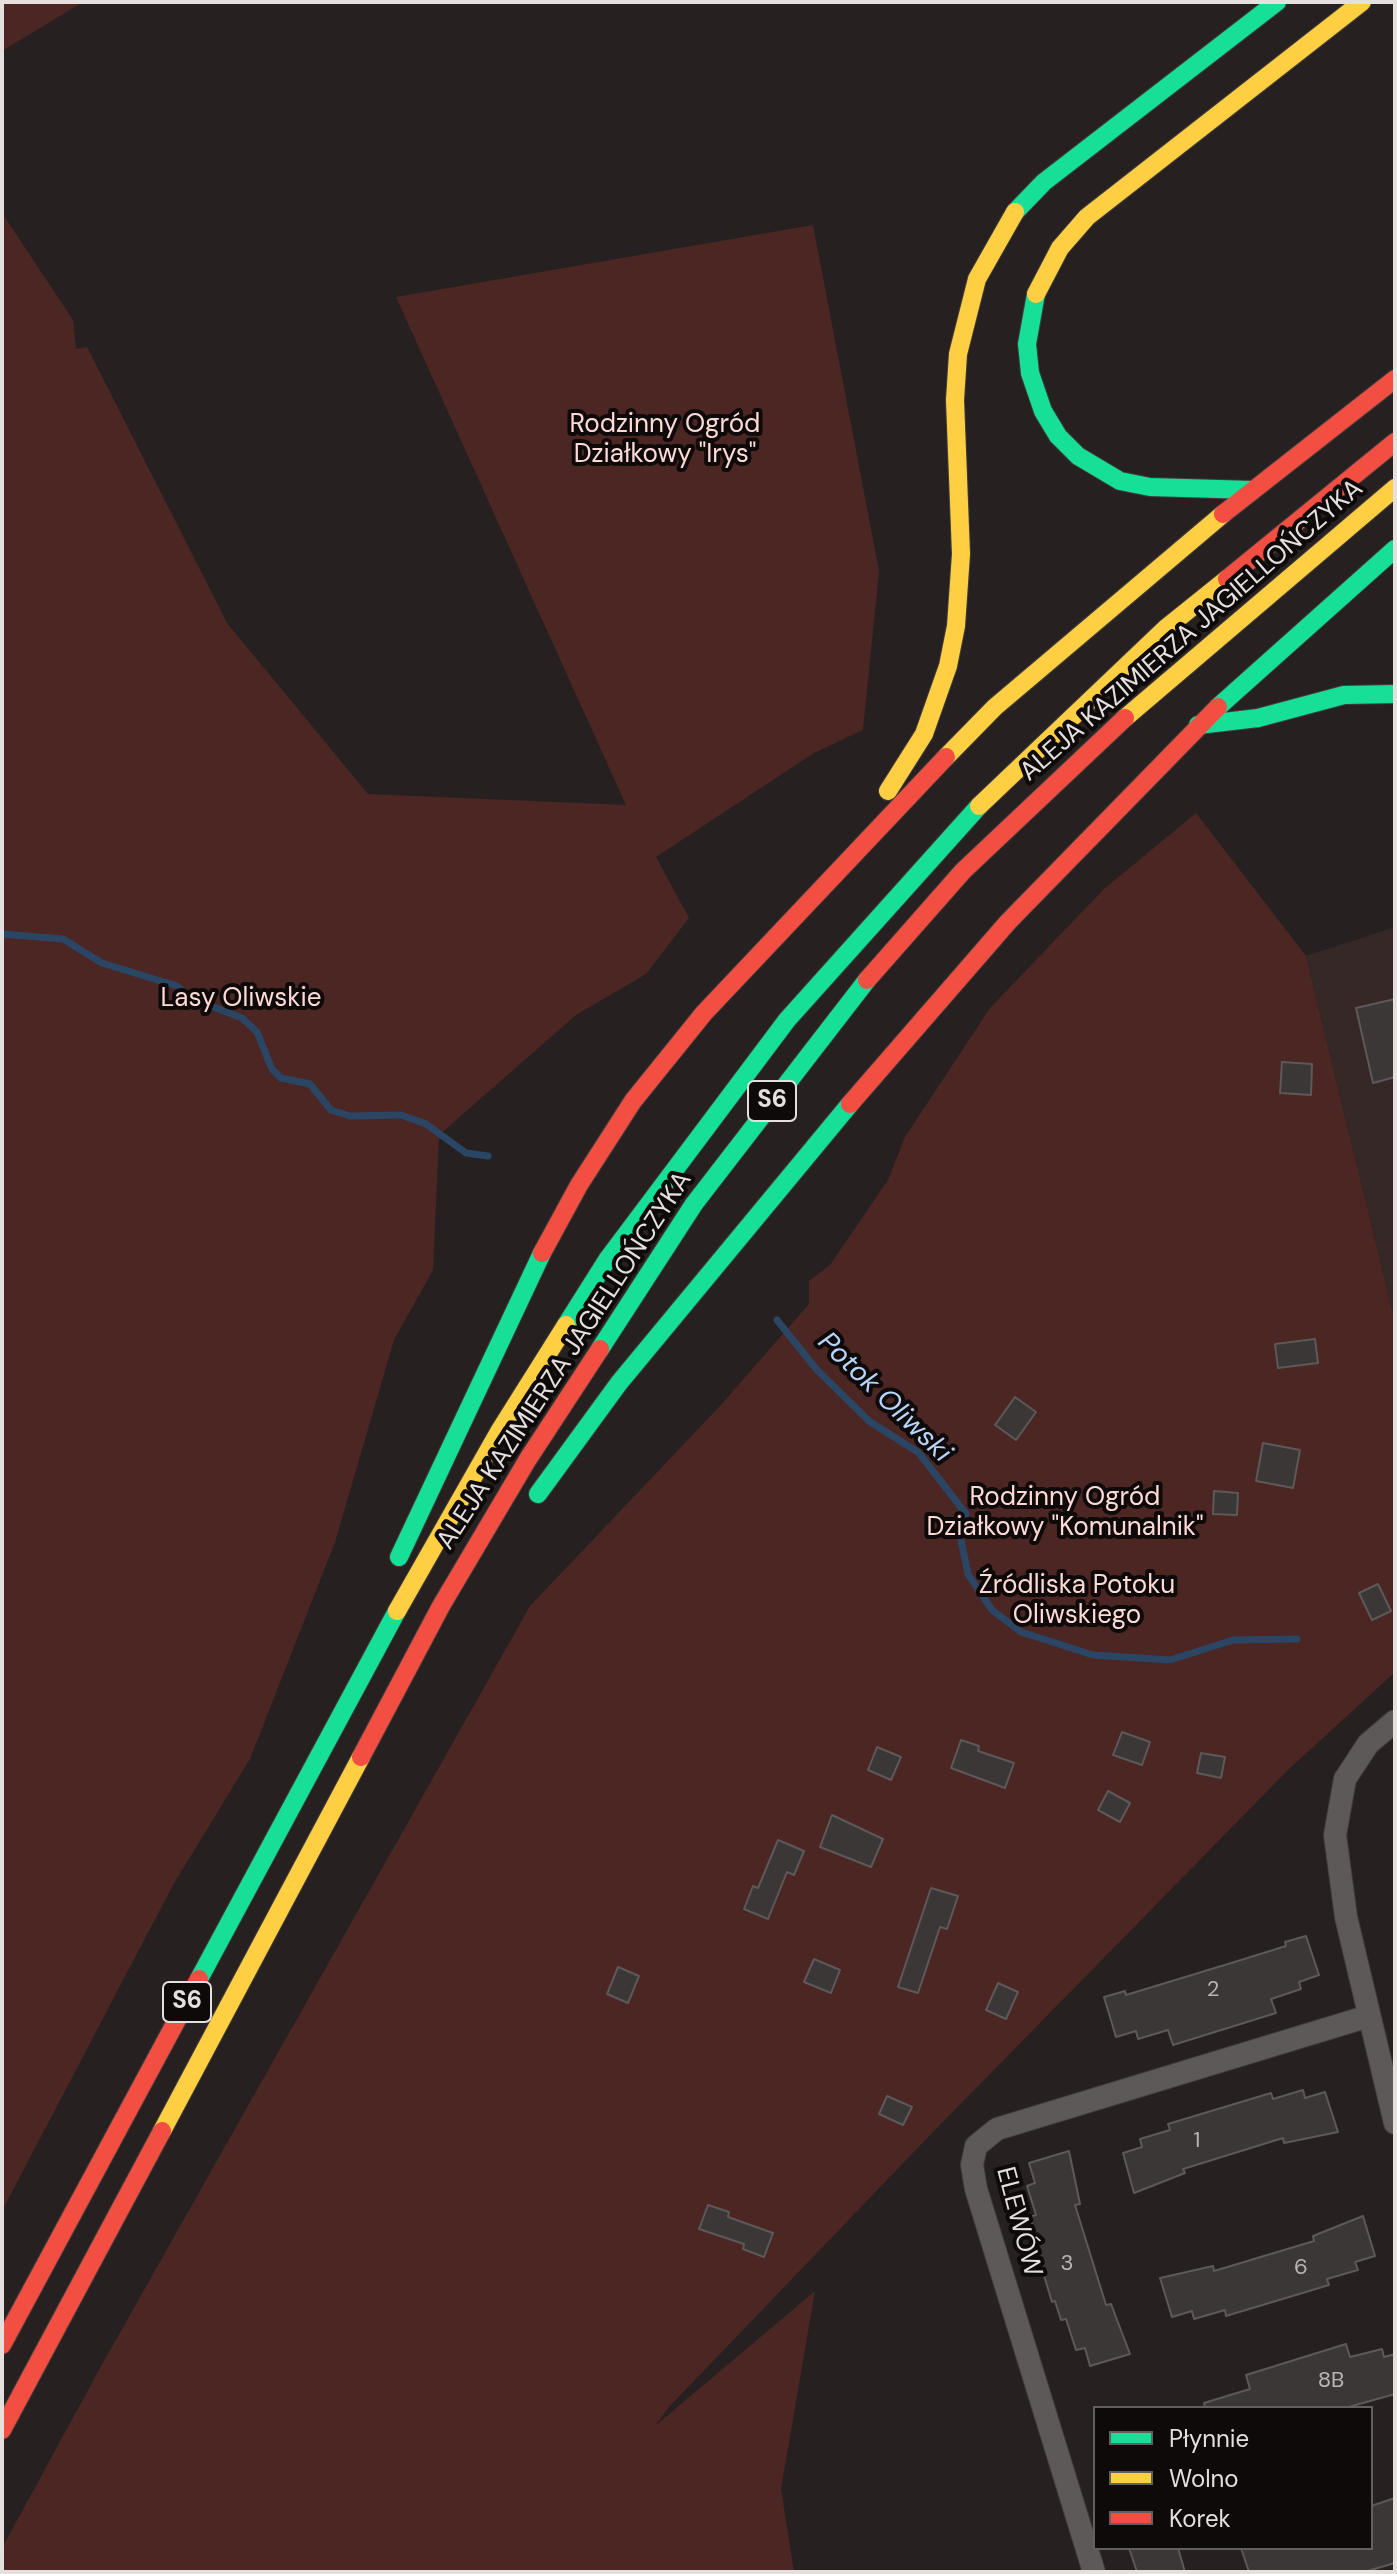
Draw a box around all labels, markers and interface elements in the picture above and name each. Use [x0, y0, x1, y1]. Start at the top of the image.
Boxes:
park label: Rodzinny Ogród Działkowy "Irys" [570, 409, 760, 470]
street label: ALEJA KAZIMIERZA JAGIELLOŃCZYKA [1014, 474, 1370, 788]
park label: Lasy Oliwskie [161, 983, 321, 1015]
road number: S6 [748, 1081, 796, 1121]
street label: ALEJA KAZIMIERZA JAGIELLOŃCZYKA [431, 1166, 699, 1556]
water label: Potok Oliwski [810, 1326, 958, 1470]
park label: Rodzinny Ogród Działkowy "Komunalnik" [926, 1482, 1204, 1544]
park label: Źródliska Potoku Oliwskiego [979, 1570, 1175, 1632]
house number: 2 [1207, 1977, 1219, 2003]
road number: S6 [163, 1982, 211, 2022]
house number: 1 [1194, 2128, 1200, 2154]
street label: ELEWÓW [988, 2164, 1048, 2280]
house number: 3 [1060, 2251, 1074, 2277]
house number: 6 [1294, 2255, 1308, 2281]
house number: 8B [1318, 2368, 1344, 2394]
legend [1093, 2406, 1373, 2550]
text: Płynnie [1169, 2423, 1249, 2454]
text: Wolno [1169, 2463, 1239, 2494]
text: Korek [1169, 2503, 1231, 2534]

